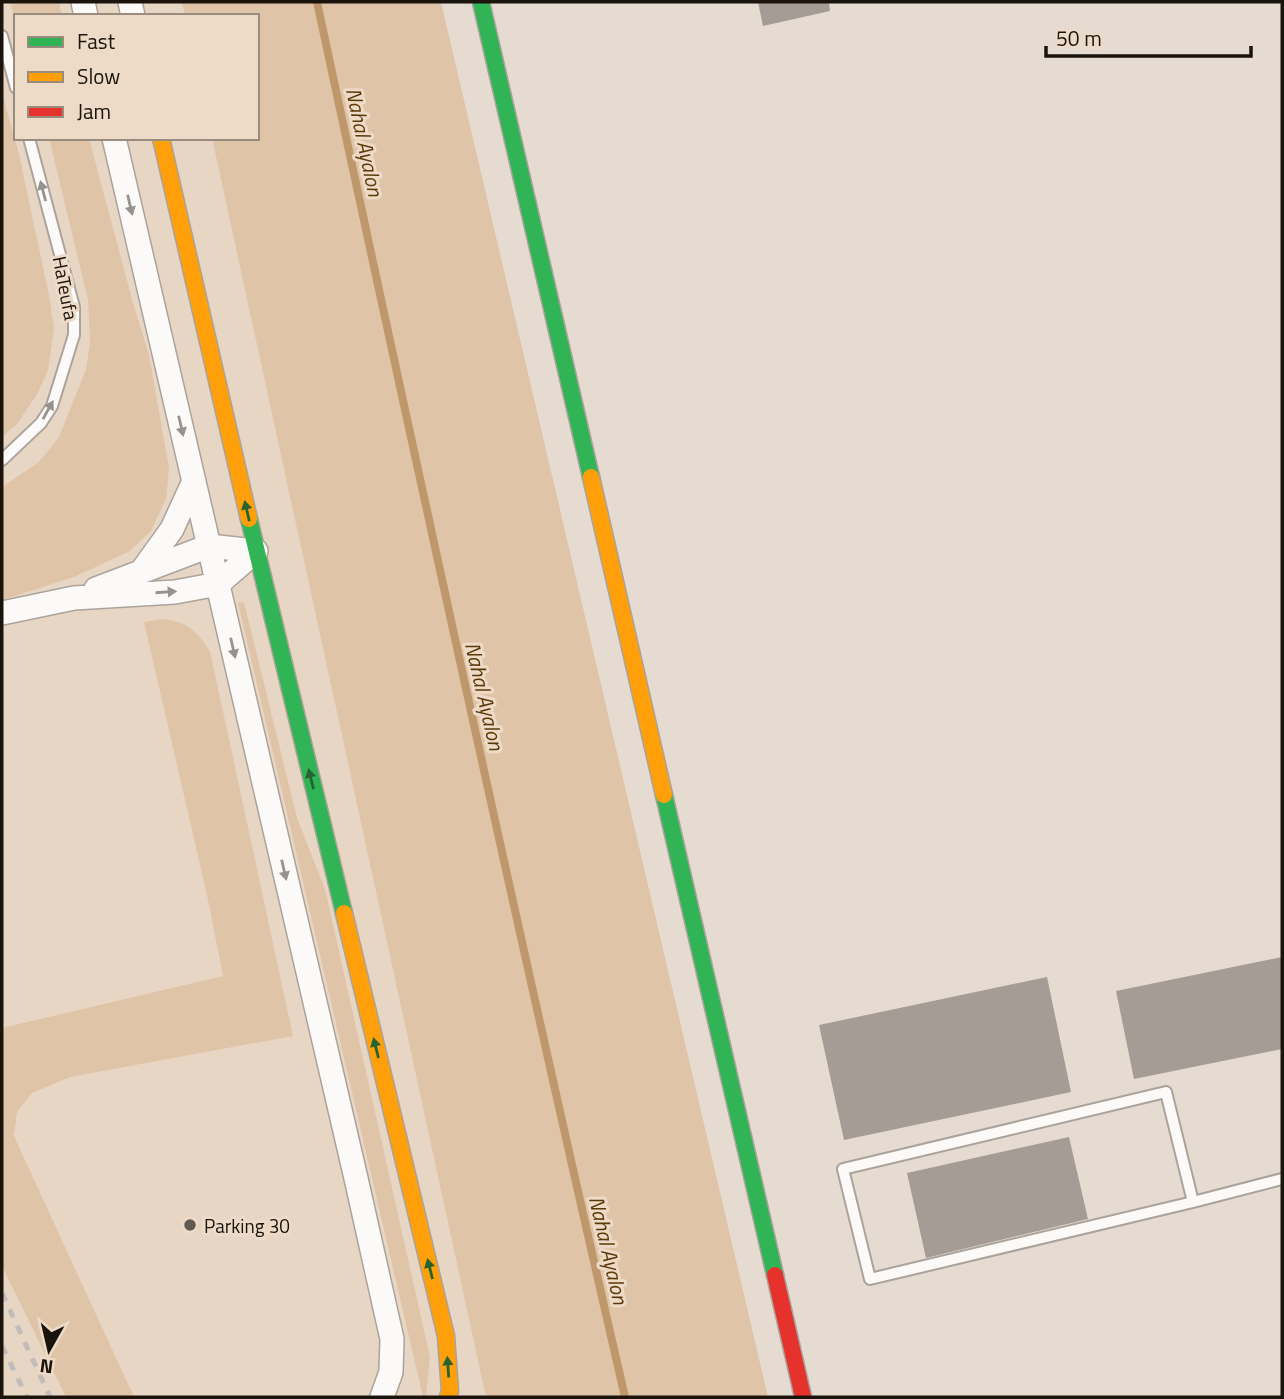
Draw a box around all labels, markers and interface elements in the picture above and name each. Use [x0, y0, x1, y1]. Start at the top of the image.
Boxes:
legend [14, 14, 259, 140]
scale bar [1046, 14, 1251, 58]
text: 50 m [1056, 22, 1102, 54]
text: Fast [77, 25, 116, 57]
text: Slow [77, 60, 120, 92]
water label: Nahal Ayalon [338, 85, 392, 200]
text: Jam [77, 95, 111, 127]
one-way arrow [38, 180, 48, 201]
one-way arrow [125, 194, 136, 216]
street label: HaTeufa [46, 254, 86, 323]
one-way arrow [42, 401, 54, 420]
one-way arrow [176, 415, 187, 437]
one-way arrow [241, 499, 252, 521]
one-way arrow [156, 586, 178, 597]
one-way arrow [228, 637, 239, 659]
water label: Nahal Ayalon [457, 639, 513, 754]
one-way arrow [305, 768, 316, 790]
one-way arrow [279, 859, 290, 881]
one-way arrow [370, 1037, 381, 1059]
water label: Nahal Ayalon [581, 1193, 637, 1308]
place label: Parking 30 [204, 1211, 290, 1240]
marker: Parking 30 [182, 1217, 198, 1233]
one-way arrow [424, 1258, 435, 1280]
north arrow [14, 1315, 84, 1385]
text: N [38, 1352, 55, 1383]
one-way arrow [443, 1355, 454, 1377]

